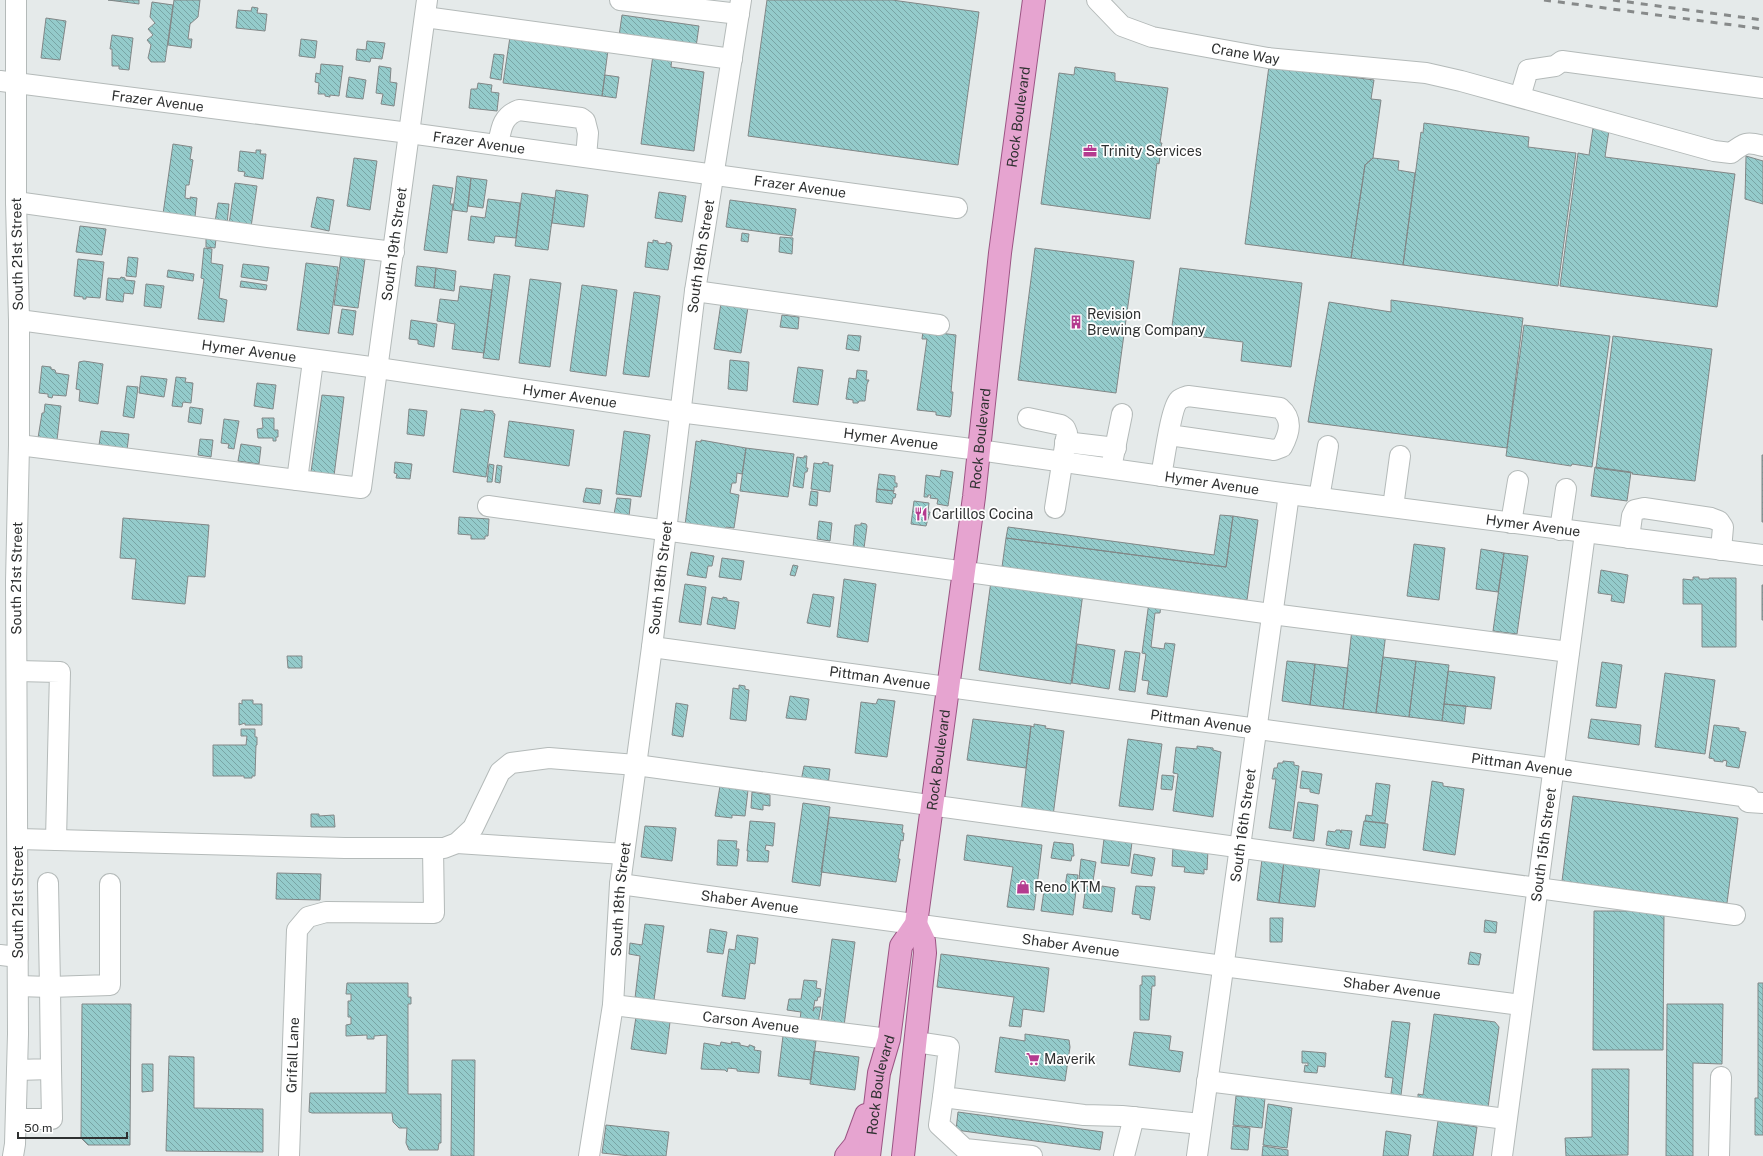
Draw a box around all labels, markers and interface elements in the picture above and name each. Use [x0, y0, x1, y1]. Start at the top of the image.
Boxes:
street label: Crane Way [1210, 40, 1281, 67]
street label: Rock Boulevard [1004, 66, 1033, 168]
street label: Frazer Avenue [111, 87, 205, 115]
street label: Frazer Avenue [432, 128, 526, 157]
office icon: Trinity Services [1082, 143, 1098, 159]
place label: Trinity Services [1101, 143, 1202, 159]
street label: Frazer Avenue [753, 172, 847, 201]
street label: South 19th Street [378, 186, 410, 302]
street label: South 21st Street [8, 197, 26, 311]
street label: South 18th Street [684, 198, 717, 314]
place label: Revision Brewing Company [1087, 306, 1206, 338]
building icon: Revision Brewing Company [1068, 314, 1084, 330]
street label: Hymer Avenue [201, 337, 297, 365]
street label: Hymer Avenue [521, 381, 618, 411]
street label: Rock Boulevard [967, 387, 994, 490]
street label: Hymer Avenue [843, 425, 939, 453]
street label: Hymer Avenue [1164, 468, 1260, 498]
restaurant icon: Carlillos Cocina [913, 506, 929, 522]
place label: Carlillos Cocina [932, 506, 1033, 522]
street label: Hymer Avenue [1485, 511, 1581, 539]
street label: South 18th Street [646, 520, 675, 636]
street label: South 21st Street [8, 521, 25, 635]
street label: Pittman Avenue [828, 663, 932, 693]
street label: Pittman Avenue [1149, 706, 1253, 736]
street label: Rock Boulevard [924, 709, 953, 811]
street label: Pittman Avenue [1470, 750, 1574, 780]
street label: South 16th Street [1227, 767, 1259, 883]
street label: South 15th Street [1528, 787, 1559, 903]
street label: South 18th Street [608, 841, 634, 957]
street label: South 21st Street [10, 845, 26, 959]
shop icon: Reno KTM [1015, 879, 1031, 895]
place label: Reno KTM [1034, 879, 1101, 895]
street label: Shaber Avenue [700, 887, 800, 916]
street label: Shaber Avenue [1021, 931, 1121, 960]
street label: Shaber Avenue [1342, 974, 1442, 1002]
street label: Carson Avenue [702, 1008, 800, 1036]
street label: Grifall Lane [283, 1017, 302, 1093]
street label: Rock Boulevard [864, 1033, 898, 1136]
supermarket icon: Maverik [1025, 1051, 1041, 1067]
place label: Maverik [1044, 1051, 1096, 1067]
scale bar [18, 1114, 127, 1140]
text: 50 m [24, 1121, 52, 1135]

